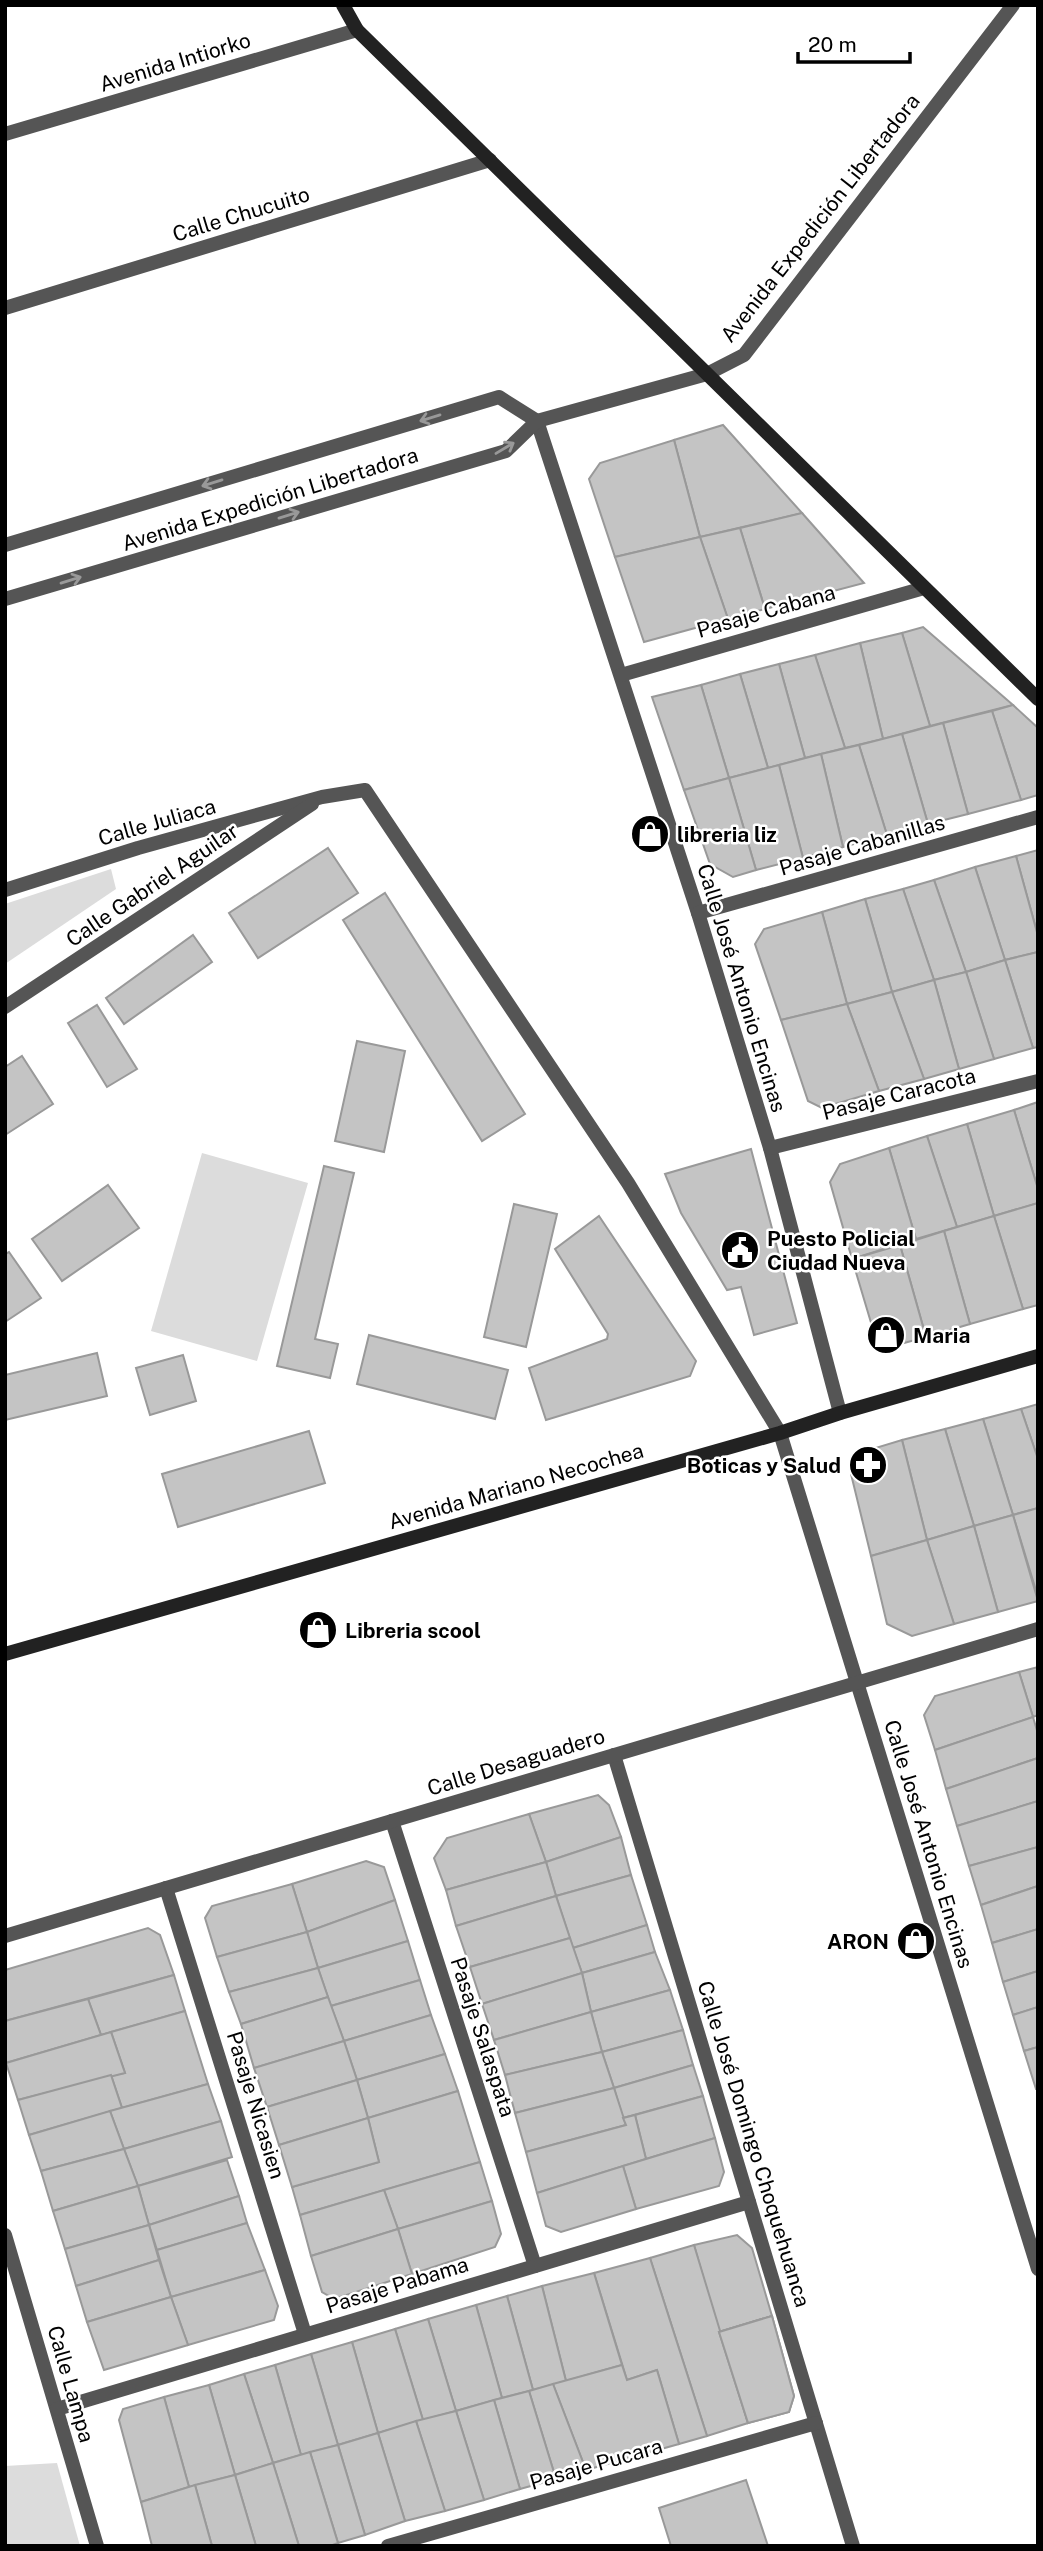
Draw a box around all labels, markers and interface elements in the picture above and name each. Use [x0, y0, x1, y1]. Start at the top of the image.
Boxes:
scale bar [798, 21, 910, 65]
street label: Avenida Intiorko [96, 27, 254, 97]
text: 20 m [808, 32, 857, 57]
street label: Avenida Expedición Libertadora [715, 89, 925, 347]
street label: Calle Chucuito [169, 181, 313, 247]
one-way arrow [419, 412, 441, 425]
one-way arrow [495, 441, 515, 455]
street label: Avenida Expedición Libertadora [119, 442, 421, 556]
one-way arrow [201, 478, 223, 491]
one-way arrow [278, 508, 300, 521]
one-way arrow [59, 572, 81, 585]
street label: Pasaje Cabana [694, 579, 838, 643]
street label: Calle Juliaca [95, 793, 219, 851]
street label: Pasaje Cabanillas [776, 809, 948, 881]
shop icon: libreria liz [629, 813, 671, 855]
street label: Calle Gabriel Aguilar [61, 818, 243, 952]
place label: libreria liz [677, 822, 777, 847]
street label: Calle José Antonio Encinas [692, 861, 792, 1115]
street label: Pasaje Caracota [820, 1063, 978, 1125]
place label: Puesto Policial Ciudad Nueva [767, 1226, 915, 1275]
public building icon: Puesto Policial Ciudad Nueva [719, 1229, 761, 1271]
shop icon: Maria [865, 1314, 907, 1356]
place label: Maria [913, 1323, 970, 1348]
street label: Avenida Mariano Necochea [386, 1438, 646, 1534]
pharmacy icon: Boticas y Salud [847, 1444, 889, 1486]
place label: Boticas y Salud [687, 1453, 841, 1478]
shop icon: Libreria scool [297, 1609, 339, 1651]
place label: Libreria scool [345, 1618, 481, 1643]
street label: Calle José Antonio Encinas [879, 1717, 979, 1971]
street label: Calle Desaguadero [424, 1723, 608, 1801]
shop icon: ARON [895, 1920, 937, 1962]
place label: ARON [827, 1929, 889, 1954]
street label: Pasaje Salaspata [445, 1954, 521, 2120]
street label: Calle José Domingo Choquehuanca [692, 1978, 816, 2310]
street label: Pasaje Nicasien [222, 2028, 290, 2182]
street label: Pasaje Pabama [323, 2251, 471, 2319]
street label: Calle Lampa [42, 2323, 100, 2445]
street label: Pasaje Pucara [527, 2433, 665, 2495]

